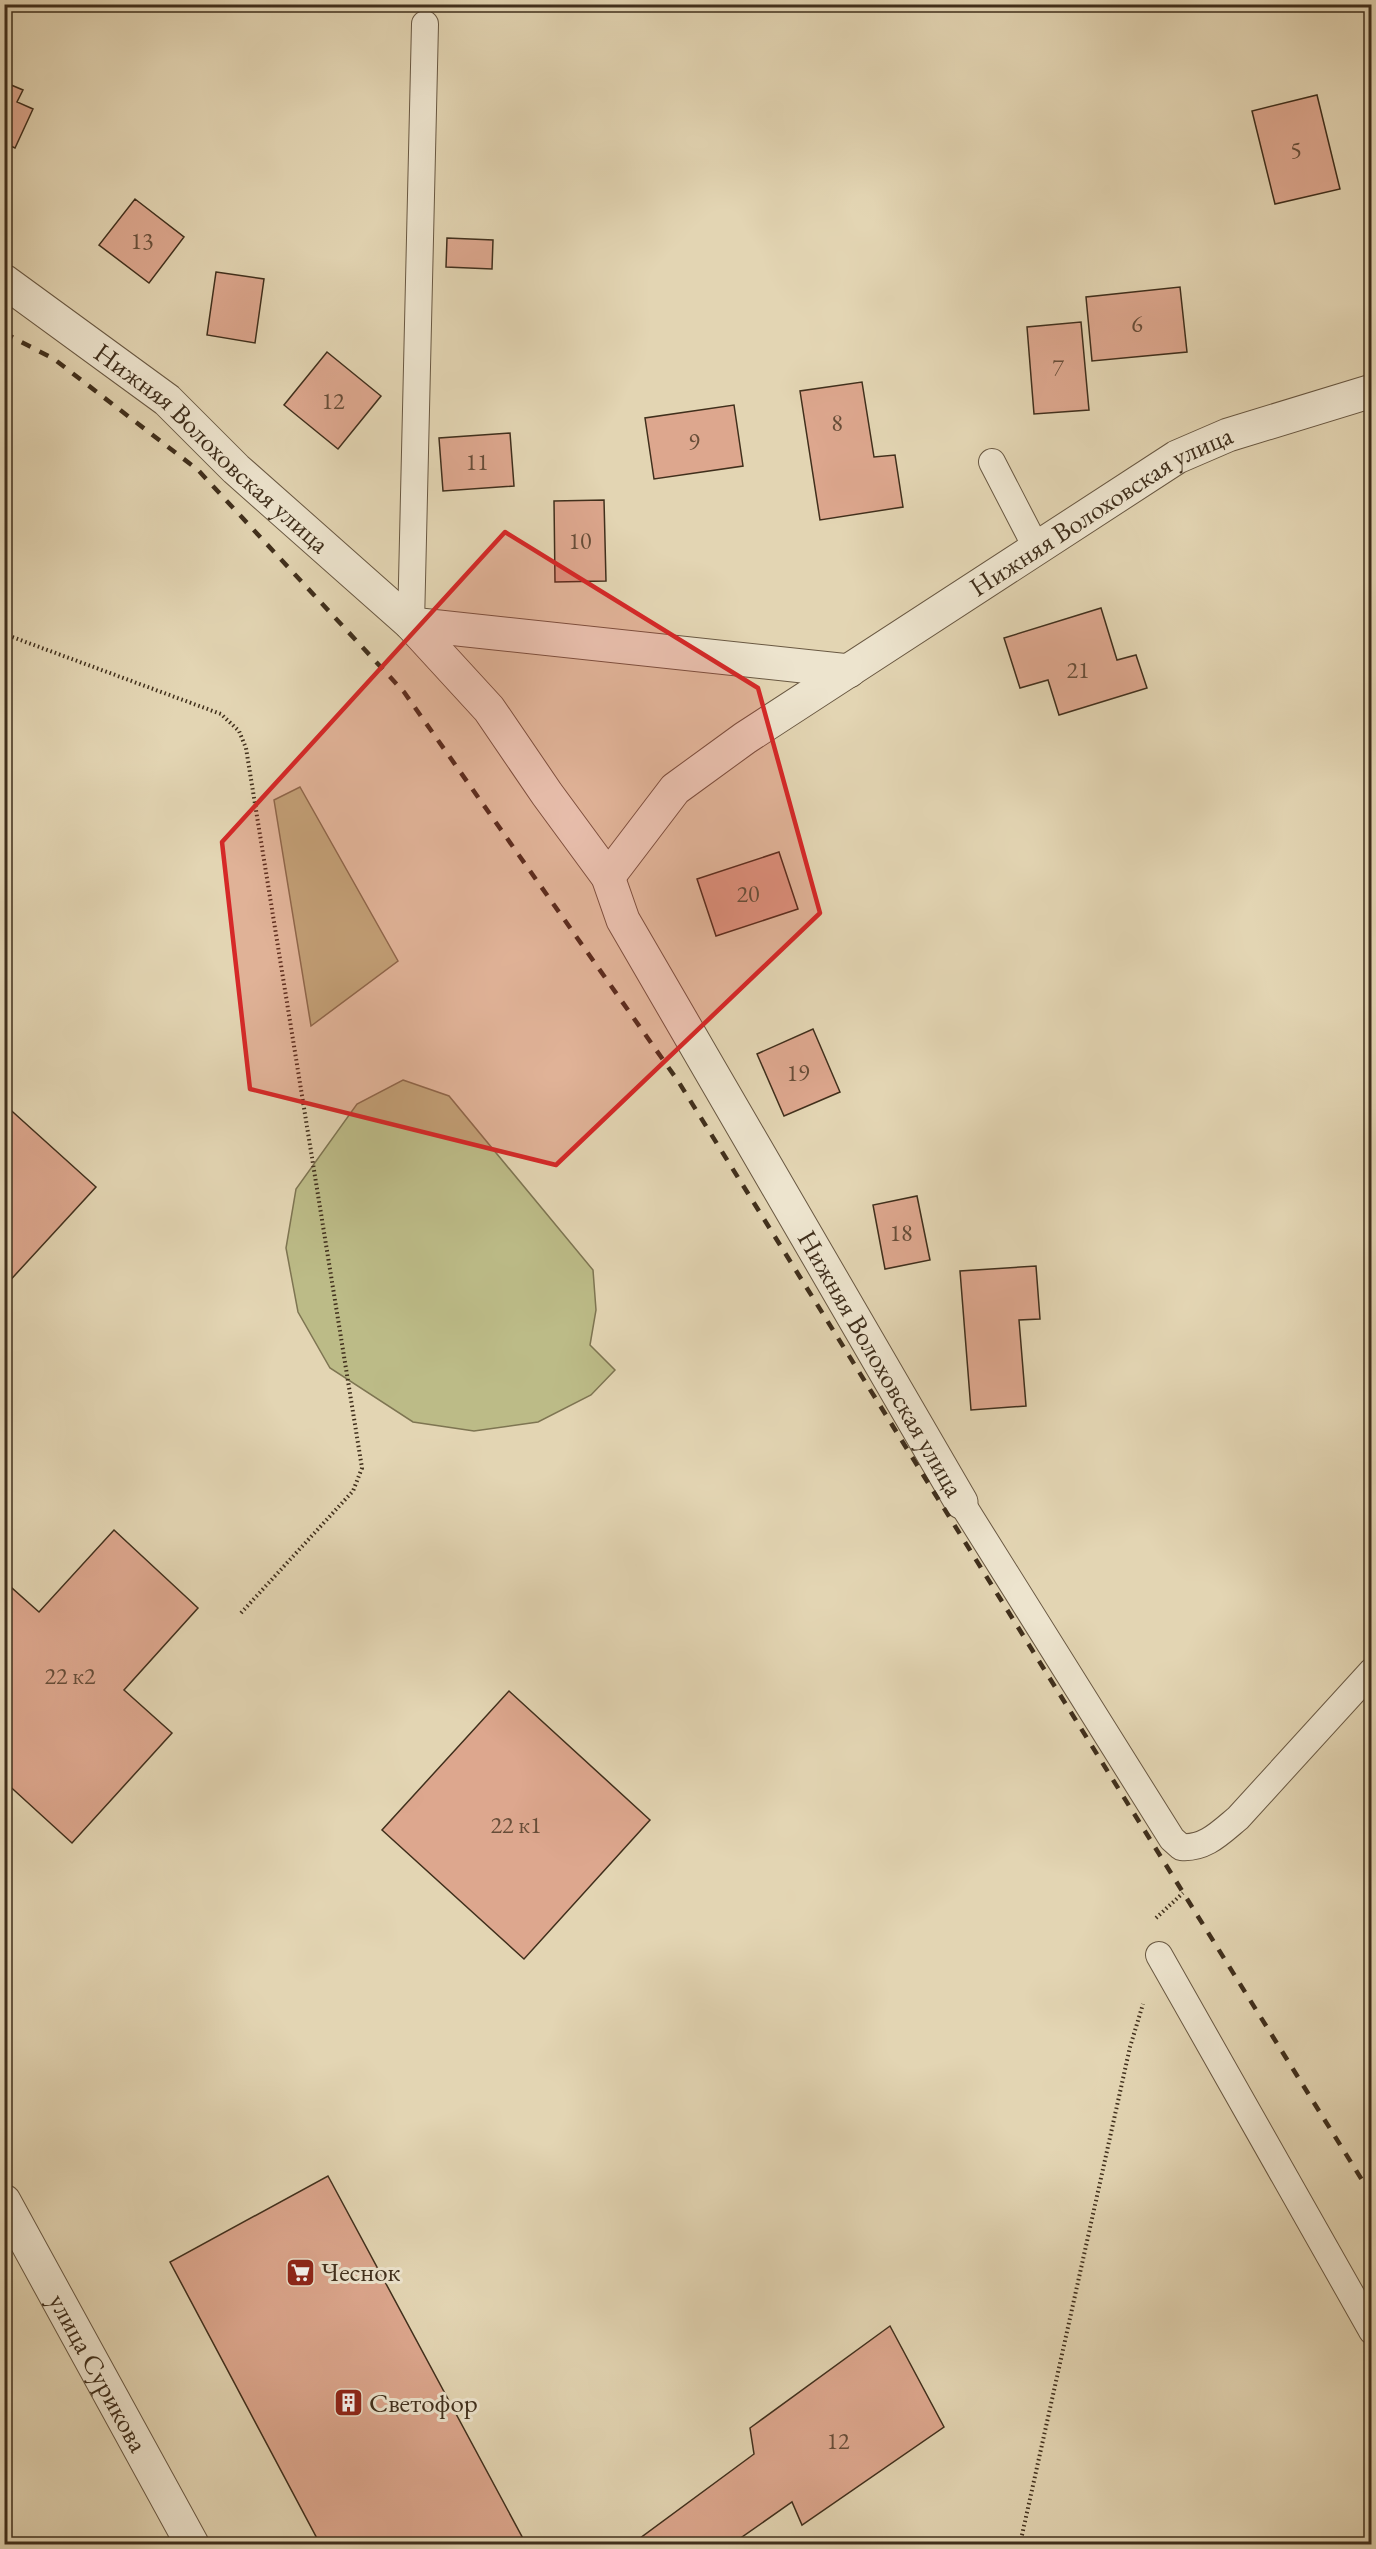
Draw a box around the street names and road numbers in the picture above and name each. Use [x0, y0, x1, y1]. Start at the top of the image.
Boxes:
street label: Нижняя Волоховская улица [87, 335, 337, 561]
street label: Нижняя Волоховская улица [963, 417, 1238, 604]
street label: Нижняя Волоховская улица [790, 1224, 972, 1503]
street label: улица Сурикова [41, 2287, 156, 2458]

